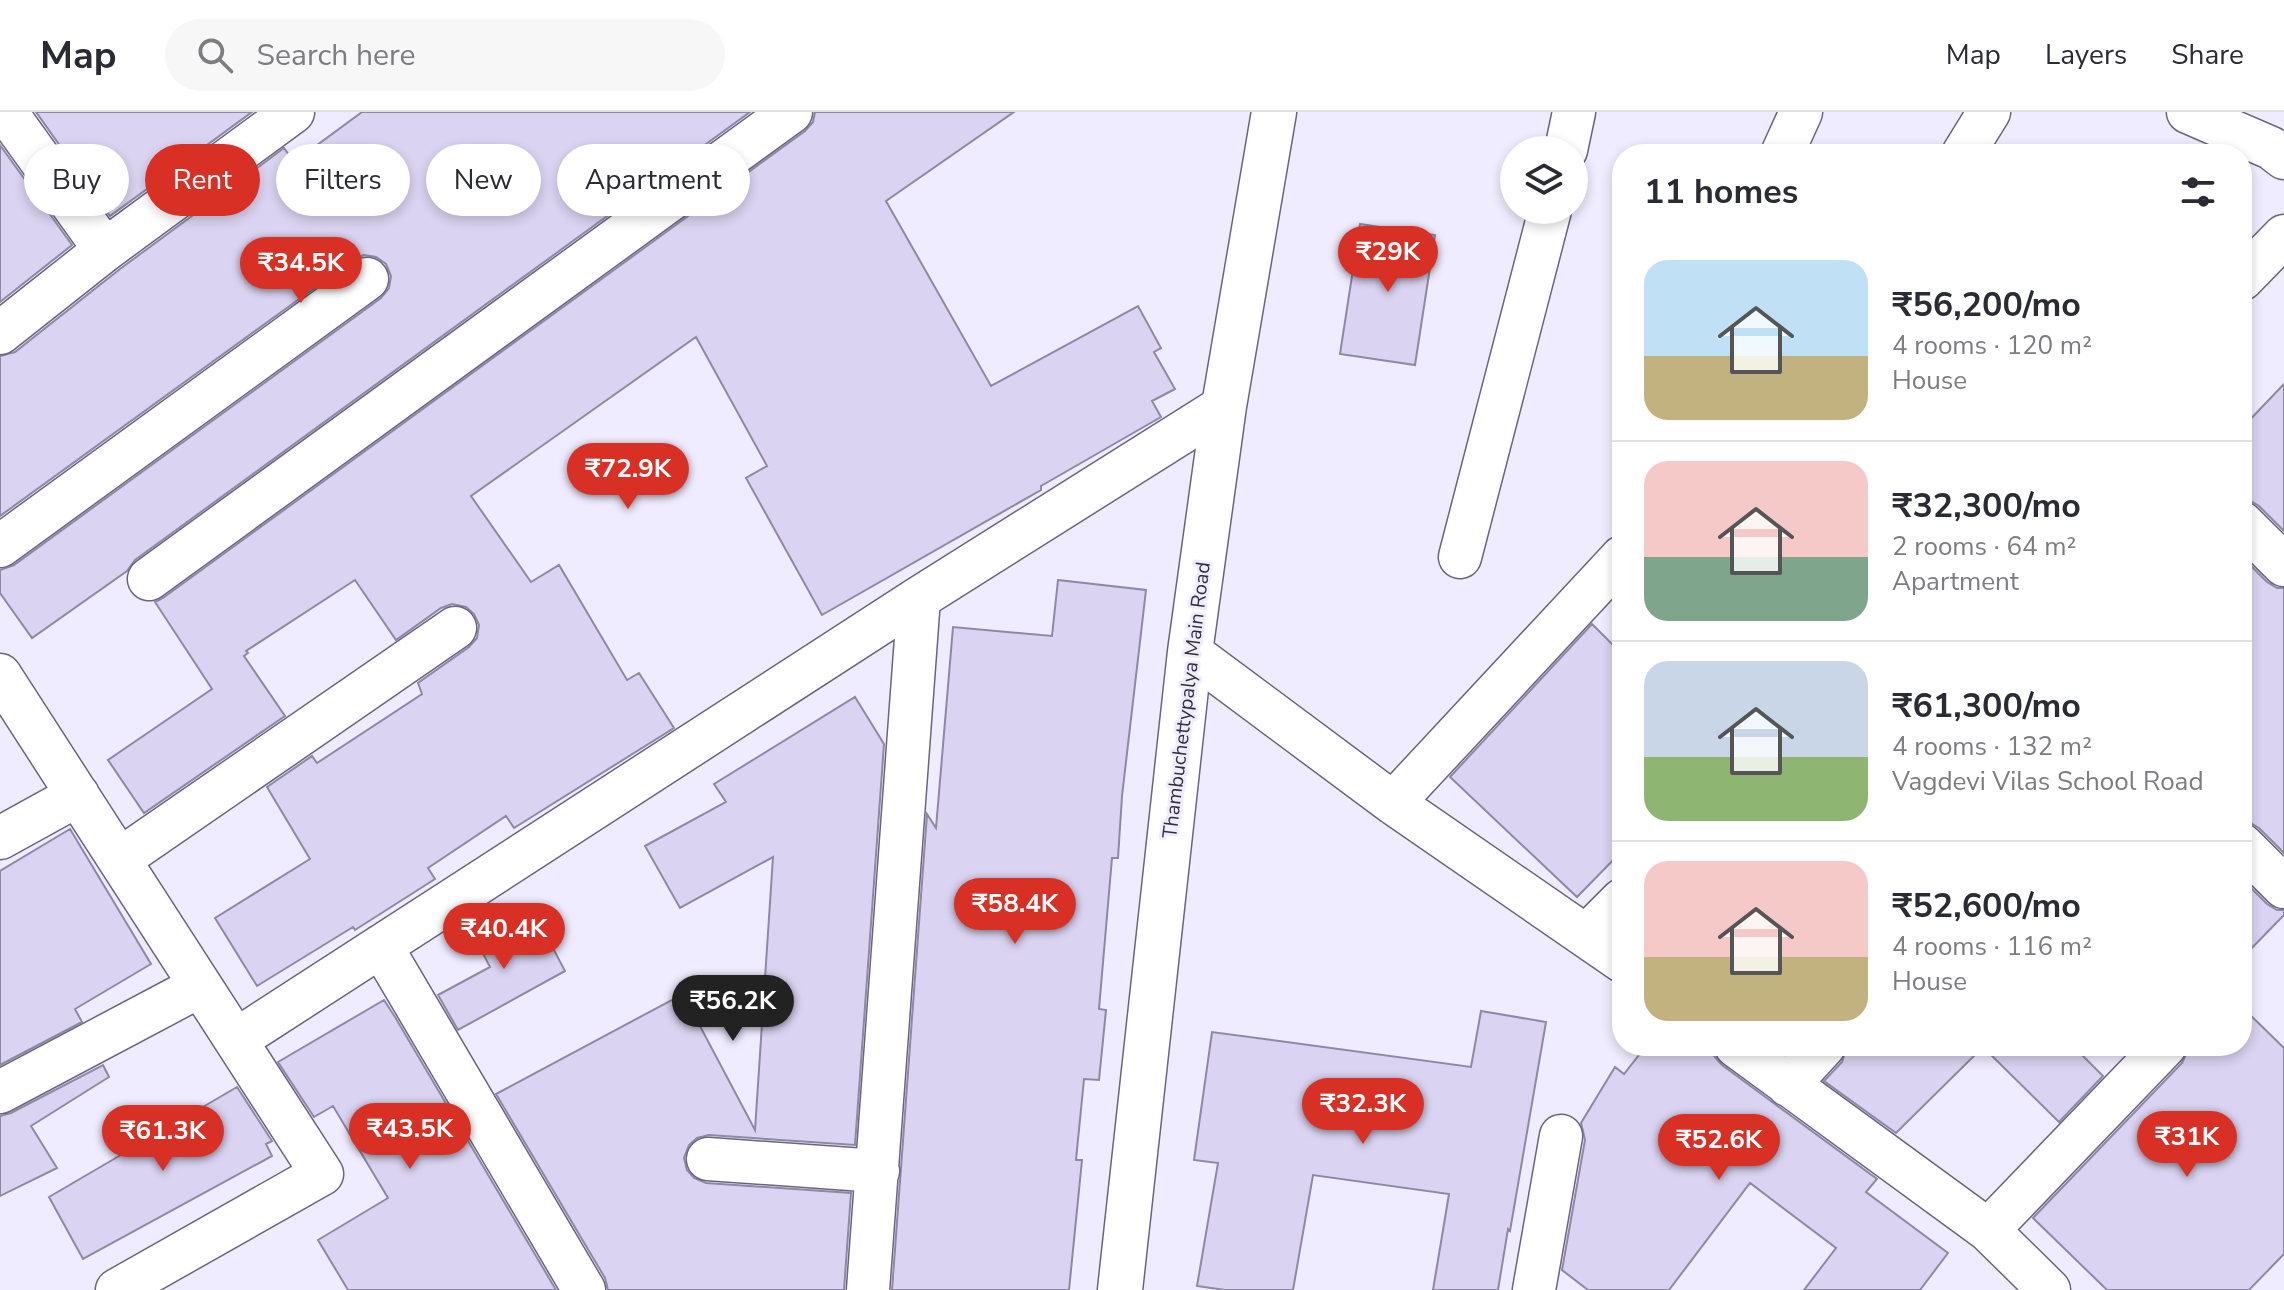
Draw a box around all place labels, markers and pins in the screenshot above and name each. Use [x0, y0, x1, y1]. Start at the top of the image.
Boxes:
pin: ₹29K [1341, 226, 1435, 294]
pin: ₹34.5K [236, 237, 366, 305]
pin: ₹72.9K [563, 443, 693, 511]
pin: ₹58.4K [950, 878, 1080, 946]
pin: ₹40.4K [439, 903, 569, 971]
pin: ₹56.2K [668, 975, 798, 1043]
pin: ₹32.3K [1298, 1078, 1428, 1146]
pin: ₹43.5K [345, 1103, 475, 1171]
pin: ₹61.3K [98, 1105, 228, 1173]
pin: ₹31K [2140, 1111, 2234, 1179]
pin: ₹52.6K [1654, 1114, 1784, 1182]

